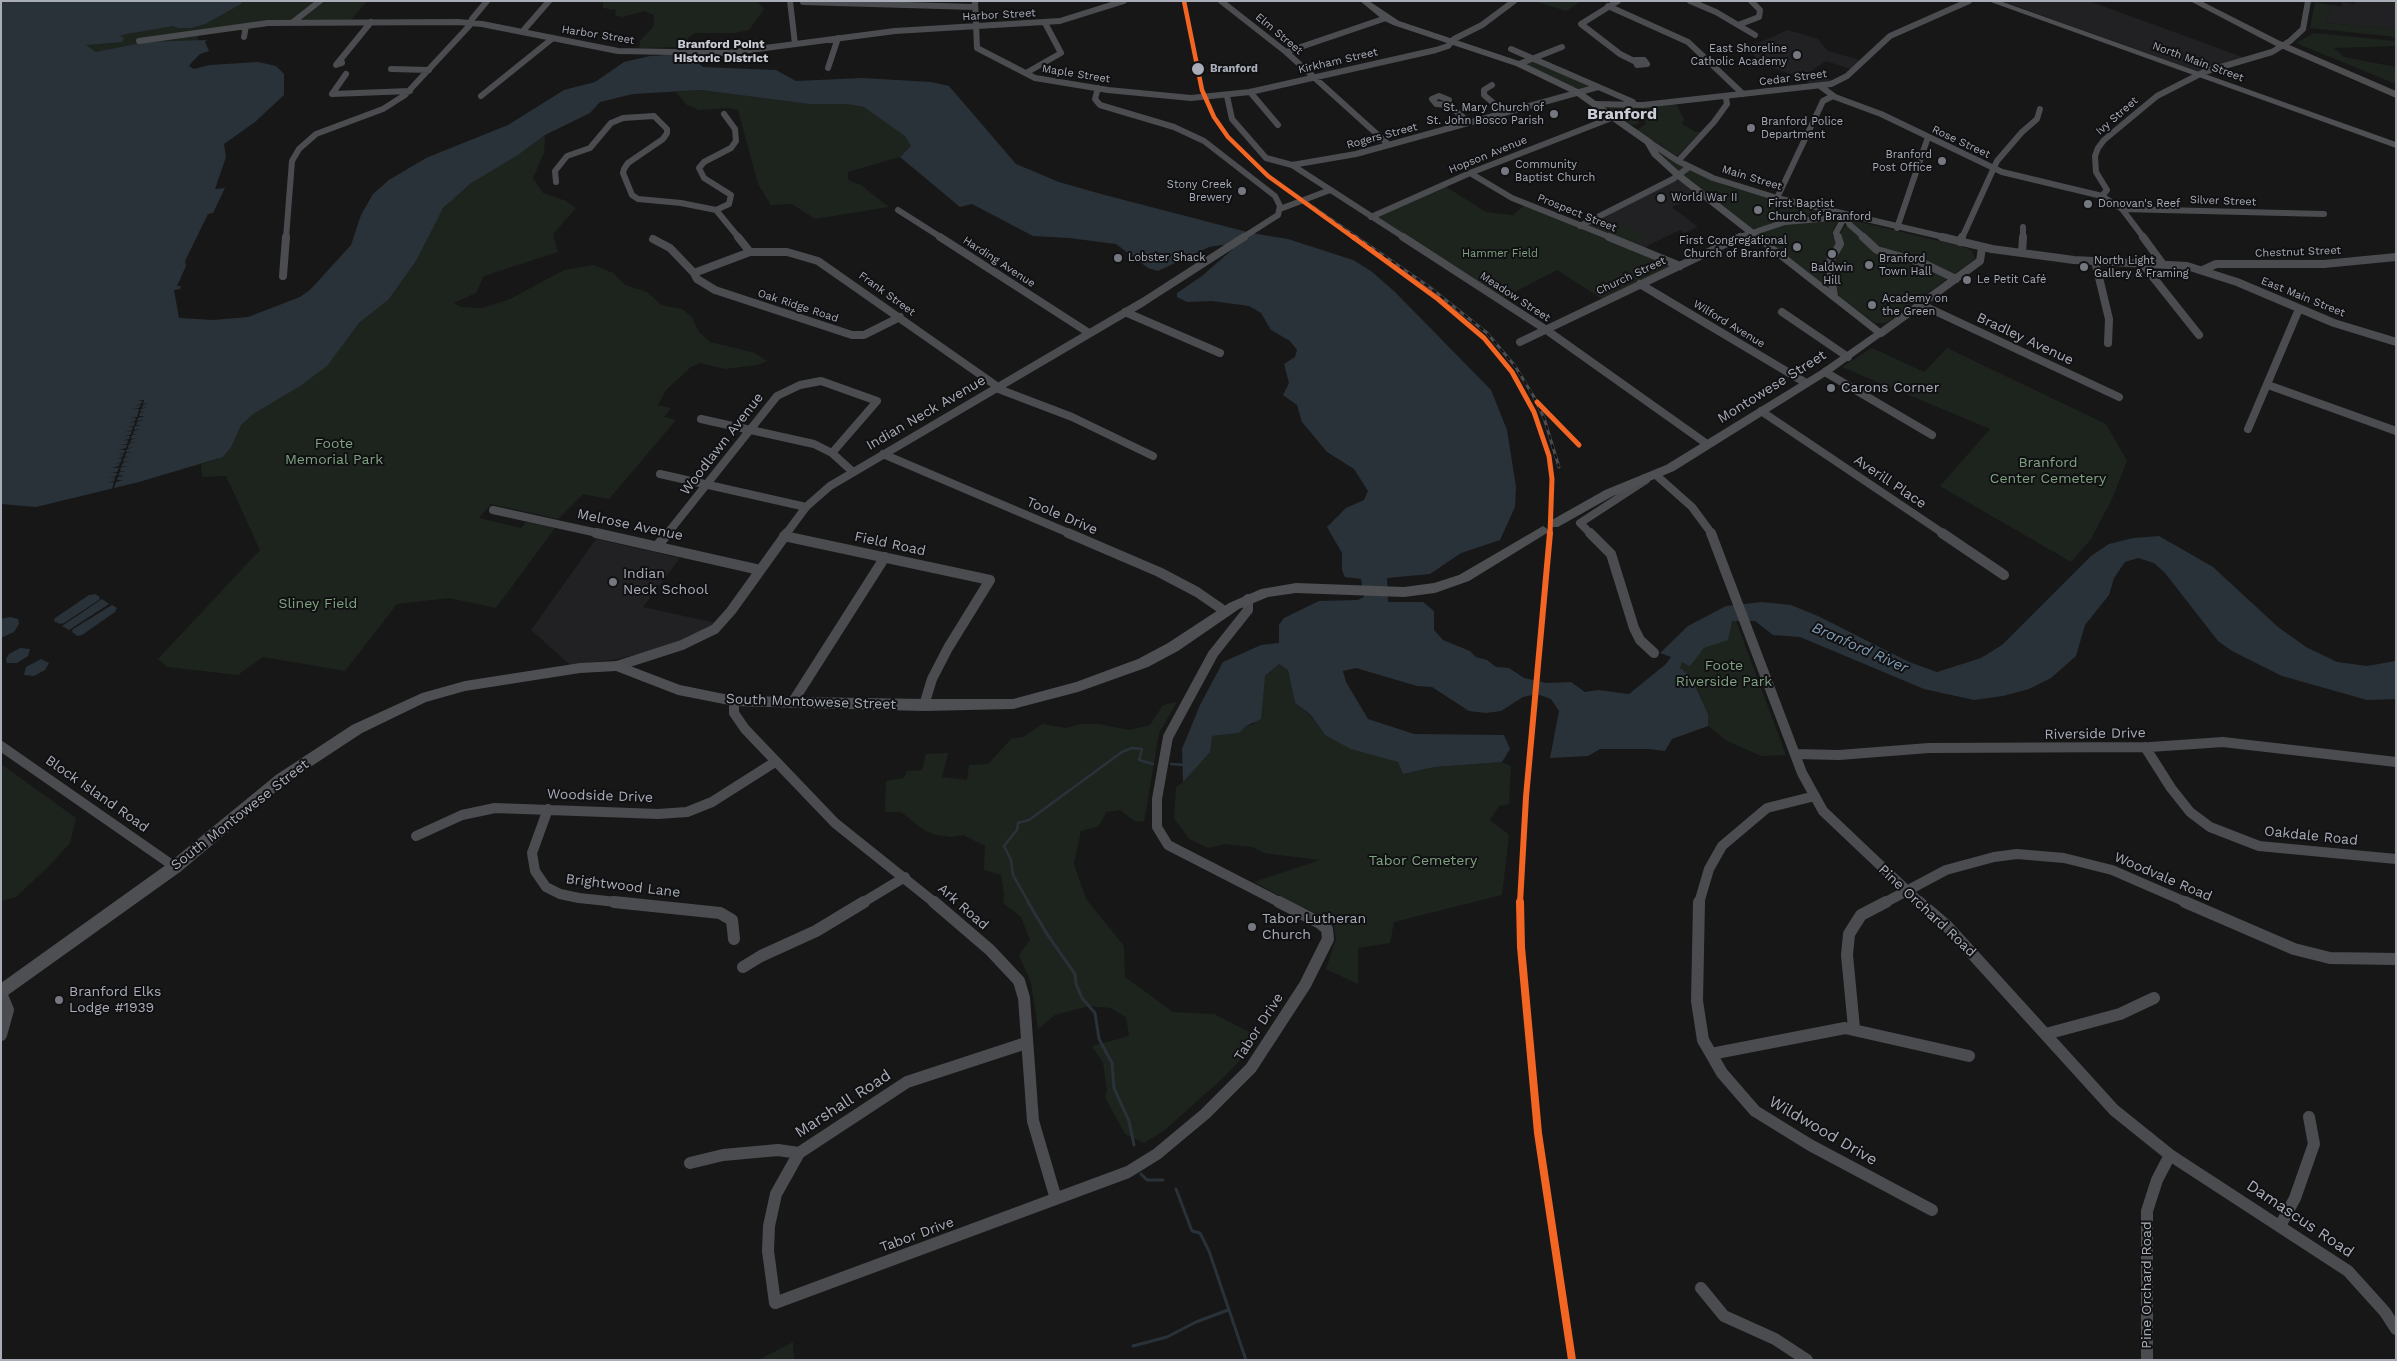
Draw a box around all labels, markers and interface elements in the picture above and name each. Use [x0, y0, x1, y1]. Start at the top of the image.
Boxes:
street label: Harbor Street [962, 6, 1036, 24]
street label: Elm Street [1253, 10, 1305, 58]
street label: Harbor Street [561, 23, 635, 47]
district label: Branford Point Historic District [674, 37, 768, 65]
street label: North Main Street [2151, 39, 2245, 85]
place label: East Shoreline Catholic Academy [1690, 42, 1787, 68]
street label: Kirkham Street [1297, 45, 1379, 77]
marker: East Shoreline Catholic Academy [1791, 49, 1803, 61]
marker: Branford [1190, 61, 1206, 77]
street label: Maple Street [1041, 62, 1111, 86]
place label: Branford [1210, 62, 1258, 76]
street label: Cedar Street [1758, 67, 1828, 89]
street label: Ivy Street [2093, 94, 2141, 138]
place label: St. Mary Church of St. John Bosco Parish [1427, 101, 1544, 127]
district label: Branford [1587, 104, 1657, 124]
marker: St. Mary Church of St. John Bosco Parish [1548, 108, 1560, 120]
place label: Branford Police Department [1761, 115, 1843, 141]
street label: Rogers Street [1345, 120, 1419, 152]
marker: Branford Police Department [1745, 122, 1757, 134]
street label: Rose Street [1930, 123, 1992, 161]
street label: Hopson Avenue [1447, 133, 1529, 177]
place label: Branford Post Office [1872, 148, 1932, 174]
marker: Branford Post Office [1936, 155, 1948, 167]
place label: Community Baptist Church [1515, 158, 1595, 184]
street label: Main Street [1720, 163, 1784, 193]
marker: Community Baptist Church [1499, 165, 1511, 177]
place label: Stony Creek Brewery [1167, 178, 1232, 204]
marker: Stony Creek Brewery [1236, 185, 1248, 197]
street label: Prospect Street [1535, 191, 1619, 235]
place label: World War II [1671, 191, 1737, 205]
marker: World War II [1655, 192, 1667, 204]
street label: Silver Street [2190, 193, 2256, 209]
place label: First Baptist Church of Branford [1768, 197, 1871, 223]
place label: Donovan's Reef [2098, 197, 2180, 211]
marker: Donovan's Reef [2082, 198, 2094, 210]
marker: First Baptist Church of Branford [1752, 204, 1764, 216]
street label: Harding Avenue [960, 234, 1038, 290]
place label: First Congregational Church of Branford [1679, 234, 1787, 260]
marker: First Congregational Church of Branford [1791, 241, 1803, 253]
street label: Chestnut Street [2255, 244, 2341, 260]
park label: Hammer Field [1462, 247, 1538, 261]
marker: Baldwin Hill [1826, 248, 1838, 260]
place label: Lobster Shack [1128, 251, 1205, 265]
marker: Lobster Shack [1112, 252, 1124, 264]
place label: Branford Town Hall [1879, 252, 1932, 278]
street label: Church Street [1594, 254, 1668, 298]
place label: North Light Gallery & Framing [2094, 254, 2189, 280]
marker: Branford Town Hall [1863, 259, 1875, 271]
place label: Baldwin Hill [1811, 261, 1853, 287]
marker: North Light Gallery & Framing [2078, 261, 2090, 273]
street label: Frank Street [856, 269, 918, 319]
street label: Meadow Street [1477, 269, 1553, 325]
place label: Le Petit Café [1977, 273, 2046, 287]
marker: Le Petit Café [1961, 274, 1973, 286]
street label: East Main Street [2259, 274, 2347, 320]
street label: Oak Ridge Road [756, 287, 840, 325]
place label: Academy on the Green [1882, 292, 1948, 318]
street label: Wilford Avenue [1691, 297, 1767, 351]
marker: Academy on the Green [1866, 299, 1878, 311]
street label: Bradley Avenue [1974, 309, 2076, 369]
street label: Montowese Street [1715, 347, 1829, 427]
street label: Indian Neck Avenue [863, 372, 989, 454]
place label: Carons Corner [1841, 380, 1939, 396]
marker: Carons Corner [1825, 382, 1837, 394]
street label: Woodlawn Avenue [677, 389, 767, 499]
park label: Foote Memorial Park [285, 436, 383, 468]
street label: Averill Place [1851, 452, 1929, 512]
park label: Branford Center Cemetery [1990, 455, 2106, 488]
street label: Toole Drive [1024, 493, 1100, 539]
street label: Melrose Avenue [576, 506, 684, 544]
street label: Field Road [853, 528, 927, 560]
place label: Indian Neck School [623, 566, 708, 598]
marker: Indian Neck School [607, 576, 619, 588]
park label: Sliney Field [279, 596, 357, 612]
water label: Branford River [1809, 619, 1911, 677]
park label: Foote Riverside Park [1676, 658, 1772, 690]
street label: South Montowese Street [726, 691, 896, 713]
street label: Riverside Drive [2044, 725, 2146, 743]
street label: Block Island Road [42, 752, 152, 836]
street label: South Montowese Street [168, 756, 312, 874]
street label: Woodside Drive [547, 786, 653, 806]
street label: Oakdale Road [2263, 823, 2359, 849]
street label: Woodvale Road [2111, 849, 2215, 905]
park label: Tabor Cemetery [1369, 853, 1477, 869]
street label: Pine Orchard Road [1875, 861, 1979, 961]
street label: Brightwood Lane [565, 871, 681, 901]
street label: Ark Road [934, 880, 992, 934]
place label: Tabor Lutheran Church [1262, 911, 1366, 944]
marker: Tabor Lutheran Church [1246, 921, 1258, 933]
place label: Branford Elks Lodge #1939 [69, 984, 161, 1016]
street label: Tabor Drive [1231, 990, 1287, 1064]
marker: Branford Elks Lodge #1939 [53, 994, 65, 1006]
street label: Marshall Road [791, 1066, 895, 1142]
street label: Wildwood Drive [1765, 1092, 1881, 1170]
street label: Damascus Road [2243, 1176, 2357, 1262]
street label: Tabor Drive [878, 1214, 956, 1256]
street label: Pine Orchard Road [2139, 1221, 2155, 1349]

